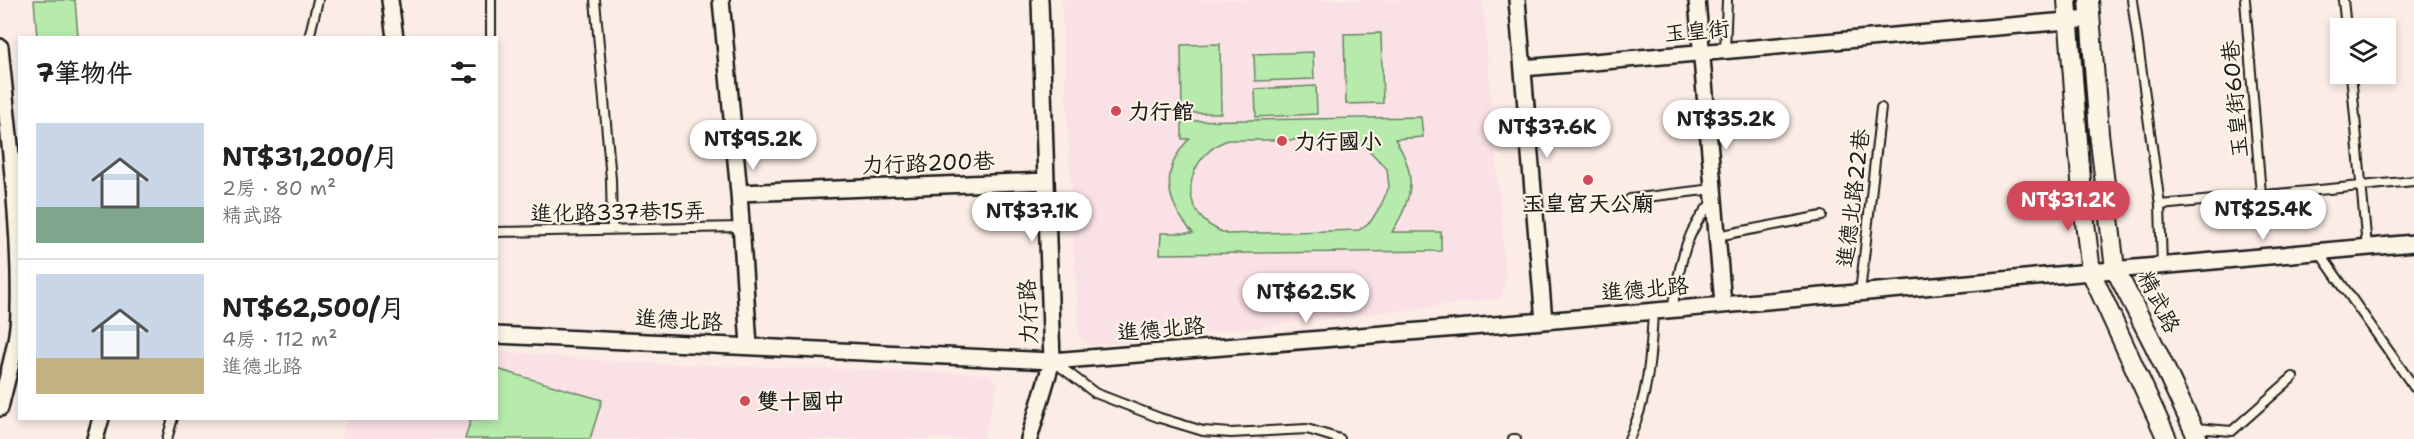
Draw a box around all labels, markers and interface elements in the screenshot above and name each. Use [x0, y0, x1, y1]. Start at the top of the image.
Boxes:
street label: 玉皇街 [1663, 14, 1731, 48]
map controls [2330, 18, 2396, 84]
button: layers [2330, 18, 2396, 84]
street label: 玉皇街60巷 [2215, 39, 2255, 159]
text: 7筆物件 [36, 55, 132, 90]
icon: filters [447, 56, 480, 89]
place label: 力行館 [1128, 97, 1194, 126]
pin: NT$35.2K [1664, 100, 1788, 151]
marker: 力行館 [1109, 104, 1123, 118]
text: NT$35.2K [1677, 106, 1775, 132]
pin: NT$37.6K [1485, 108, 1609, 159]
text: NT$37.6K [1498, 114, 1596, 140]
pin: NT$95.2K [691, 120, 815, 171]
text: NT$95.2K [704, 126, 802, 152]
place label: 力行國小 [1294, 127, 1382, 156]
street label: 進德北路22巷 [1830, 127, 1876, 269]
marker: 力行國小 [1275, 134, 1289, 148]
text: NT$31,200/月 [222, 139, 399, 174]
street label: 力行路200巷 [861, 146, 995, 180]
icon: home [84, 147, 156, 219]
marker: 玉皇宮天公廟 [1581, 173, 1595, 187]
text: 2房 · 80 m² [222, 175, 336, 201]
pin: NT$31.2K [2006, 181, 2130, 232]
text: NT$31.2K [2021, 187, 2115, 213]
place label: 玉皇宮天公廟 [1522, 189, 1654, 218]
pin: NT$25.4K [2201, 190, 2325, 241]
pin: NT$37.1K [970, 192, 1094, 243]
street label: 進化路337巷15弄 [530, 196, 706, 228]
text: NT$25.4K [2214, 196, 2312, 222]
text: NT$37.1K [986, 198, 1078, 224]
text: 精武路 [222, 202, 282, 228]
street label: 精武路 [2131, 266, 2187, 338]
street label: 進德北路 [1600, 271, 1690, 307]
pin: NT$62.5K [1244, 273, 1368, 324]
street label: 力行路 [1012, 279, 1044, 345]
text: NT$62.5K [1256, 279, 1356, 305]
text: NT$62,500/月 [222, 290, 405, 325]
icon: home [84, 298, 156, 370]
street label: 進德北路 [634, 303, 724, 337]
street label: 進德北路 [1116, 311, 1206, 347]
text: 4房 · 112 m² [222, 326, 338, 352]
text: 進德北路 [222, 353, 302, 379]
place label: 雙十國中 [757, 387, 845, 416]
marker: 雙十國中 [738, 394, 752, 408]

